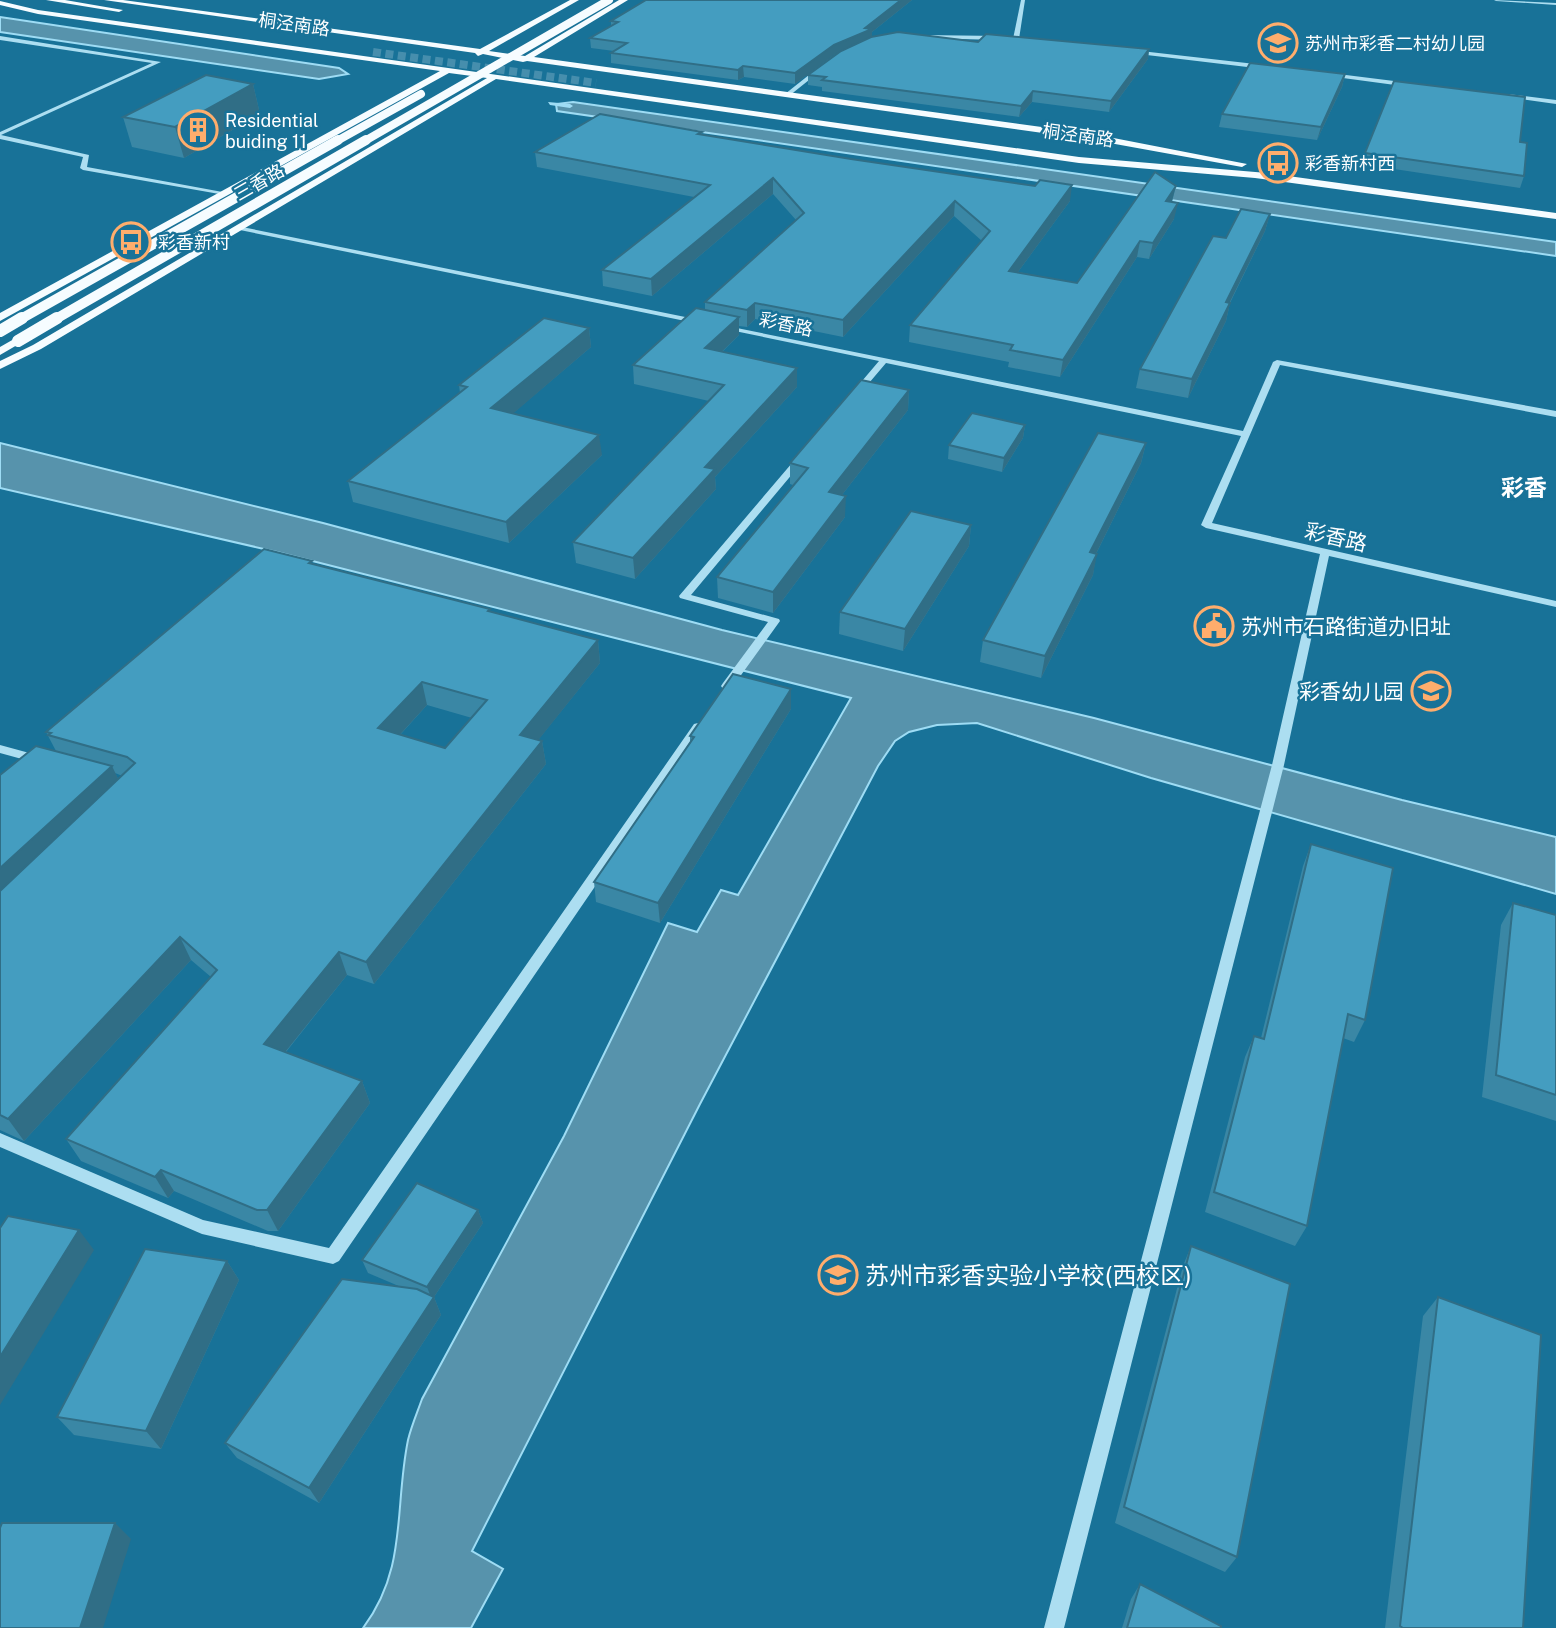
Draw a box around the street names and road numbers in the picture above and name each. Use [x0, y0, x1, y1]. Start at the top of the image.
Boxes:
street label: 桐泾南路 [257, 9, 331, 39]
street label: 桐泾南路 [1041, 120, 1115, 150]
street label: 三香路 [230, 159, 288, 205]
street label: 彩香路 [757, 308, 815, 340]
street label: 彩香路 [1302, 518, 1370, 556]

